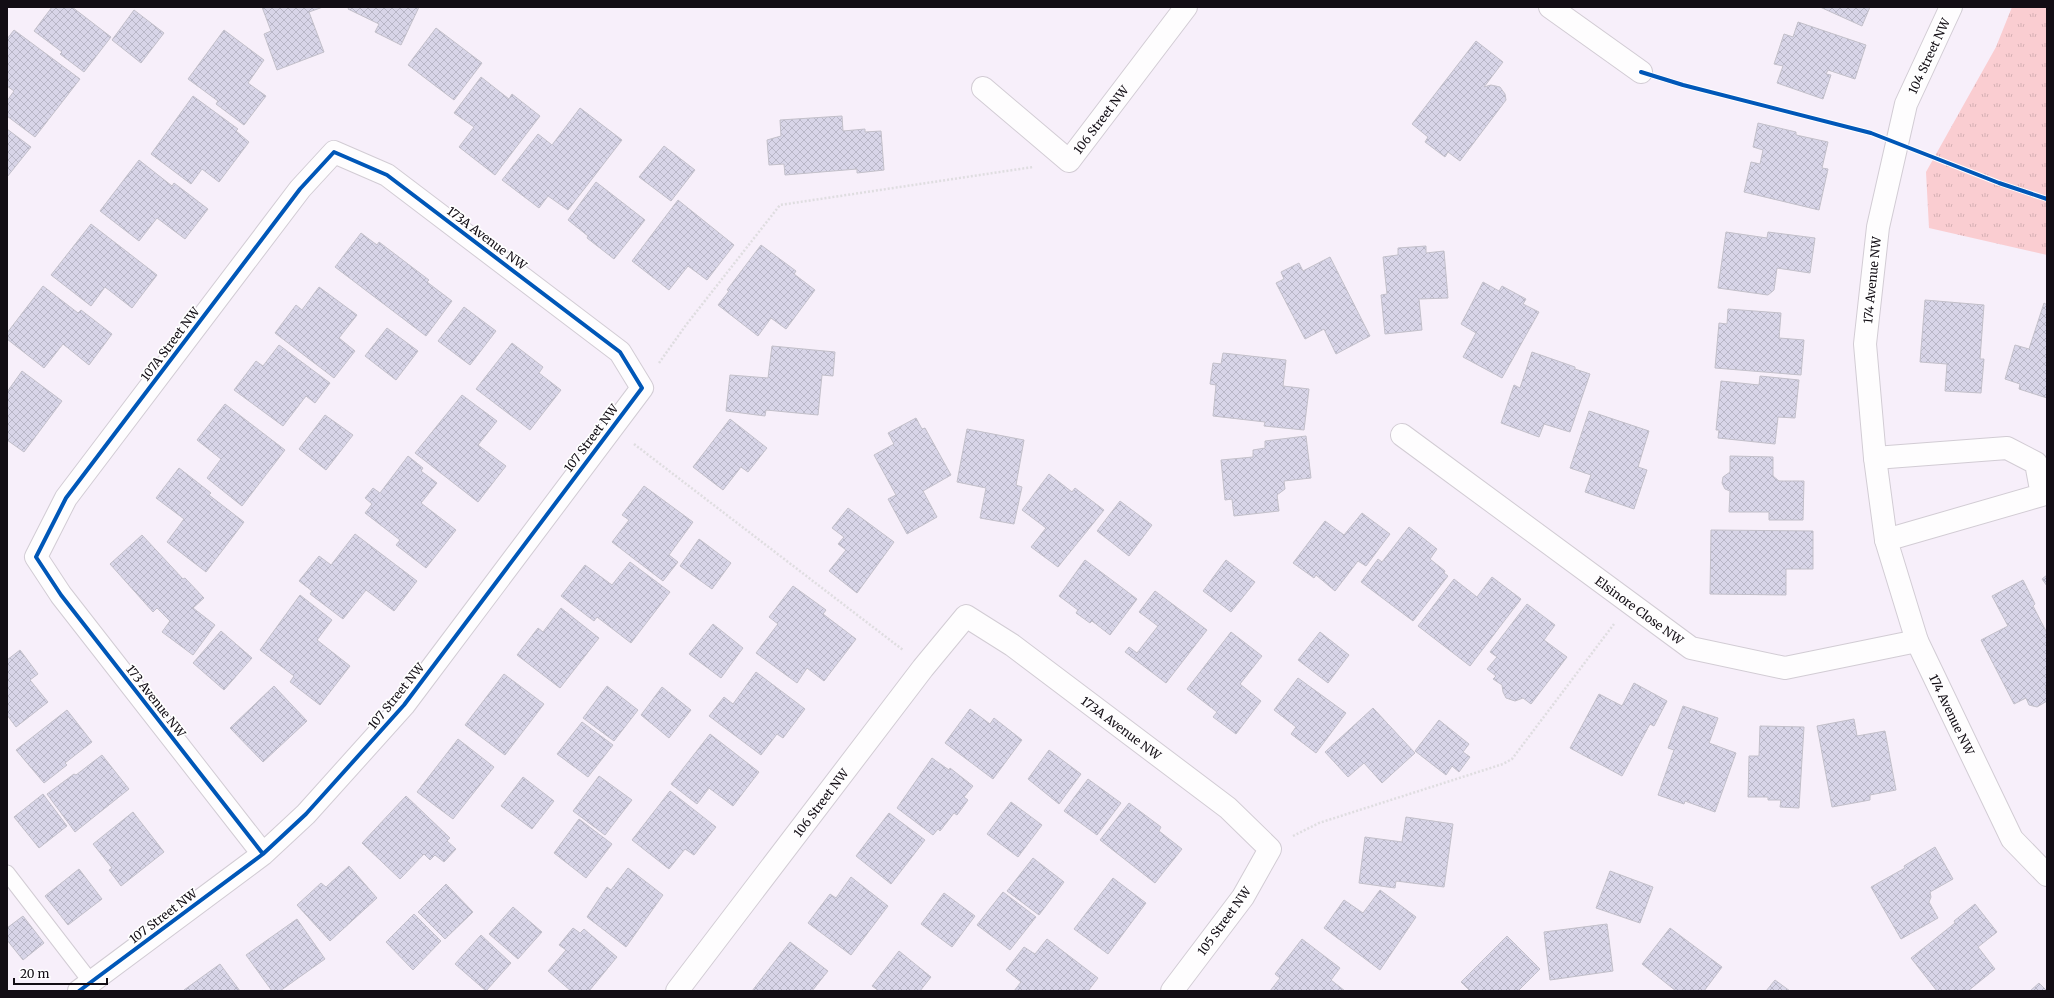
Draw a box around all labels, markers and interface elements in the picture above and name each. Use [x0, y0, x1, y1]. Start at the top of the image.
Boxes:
street label: 104 Street NW [1905, 15, 1953, 96]
street label: 106 Street NW [1070, 82, 1132, 157]
street label: 173A Avenue NW [444, 203, 531, 273]
street label: 174 Avenue NW [1860, 235, 1884, 324]
street label: 107A Street NW [137, 303, 203, 384]
street label: 107 Street NW [561, 400, 622, 475]
street label: Elsinore Close NW [1592, 573, 1687, 648]
street label: 107 Street NW [365, 659, 428, 732]
street label: 173 Avenue NW [123, 662, 190, 741]
street label: 174 Avenue NW [1926, 672, 1978, 758]
street label: 173A Avenue NW [1079, 693, 1165, 763]
street label: 106 Street NW [790, 765, 852, 840]
street label: 105 Street NW [1194, 883, 1255, 958]
street label: 107 Street NW [126, 885, 201, 946]
scale bar [14, 960, 107, 986]
text: 20 m [20, 966, 49, 981]

